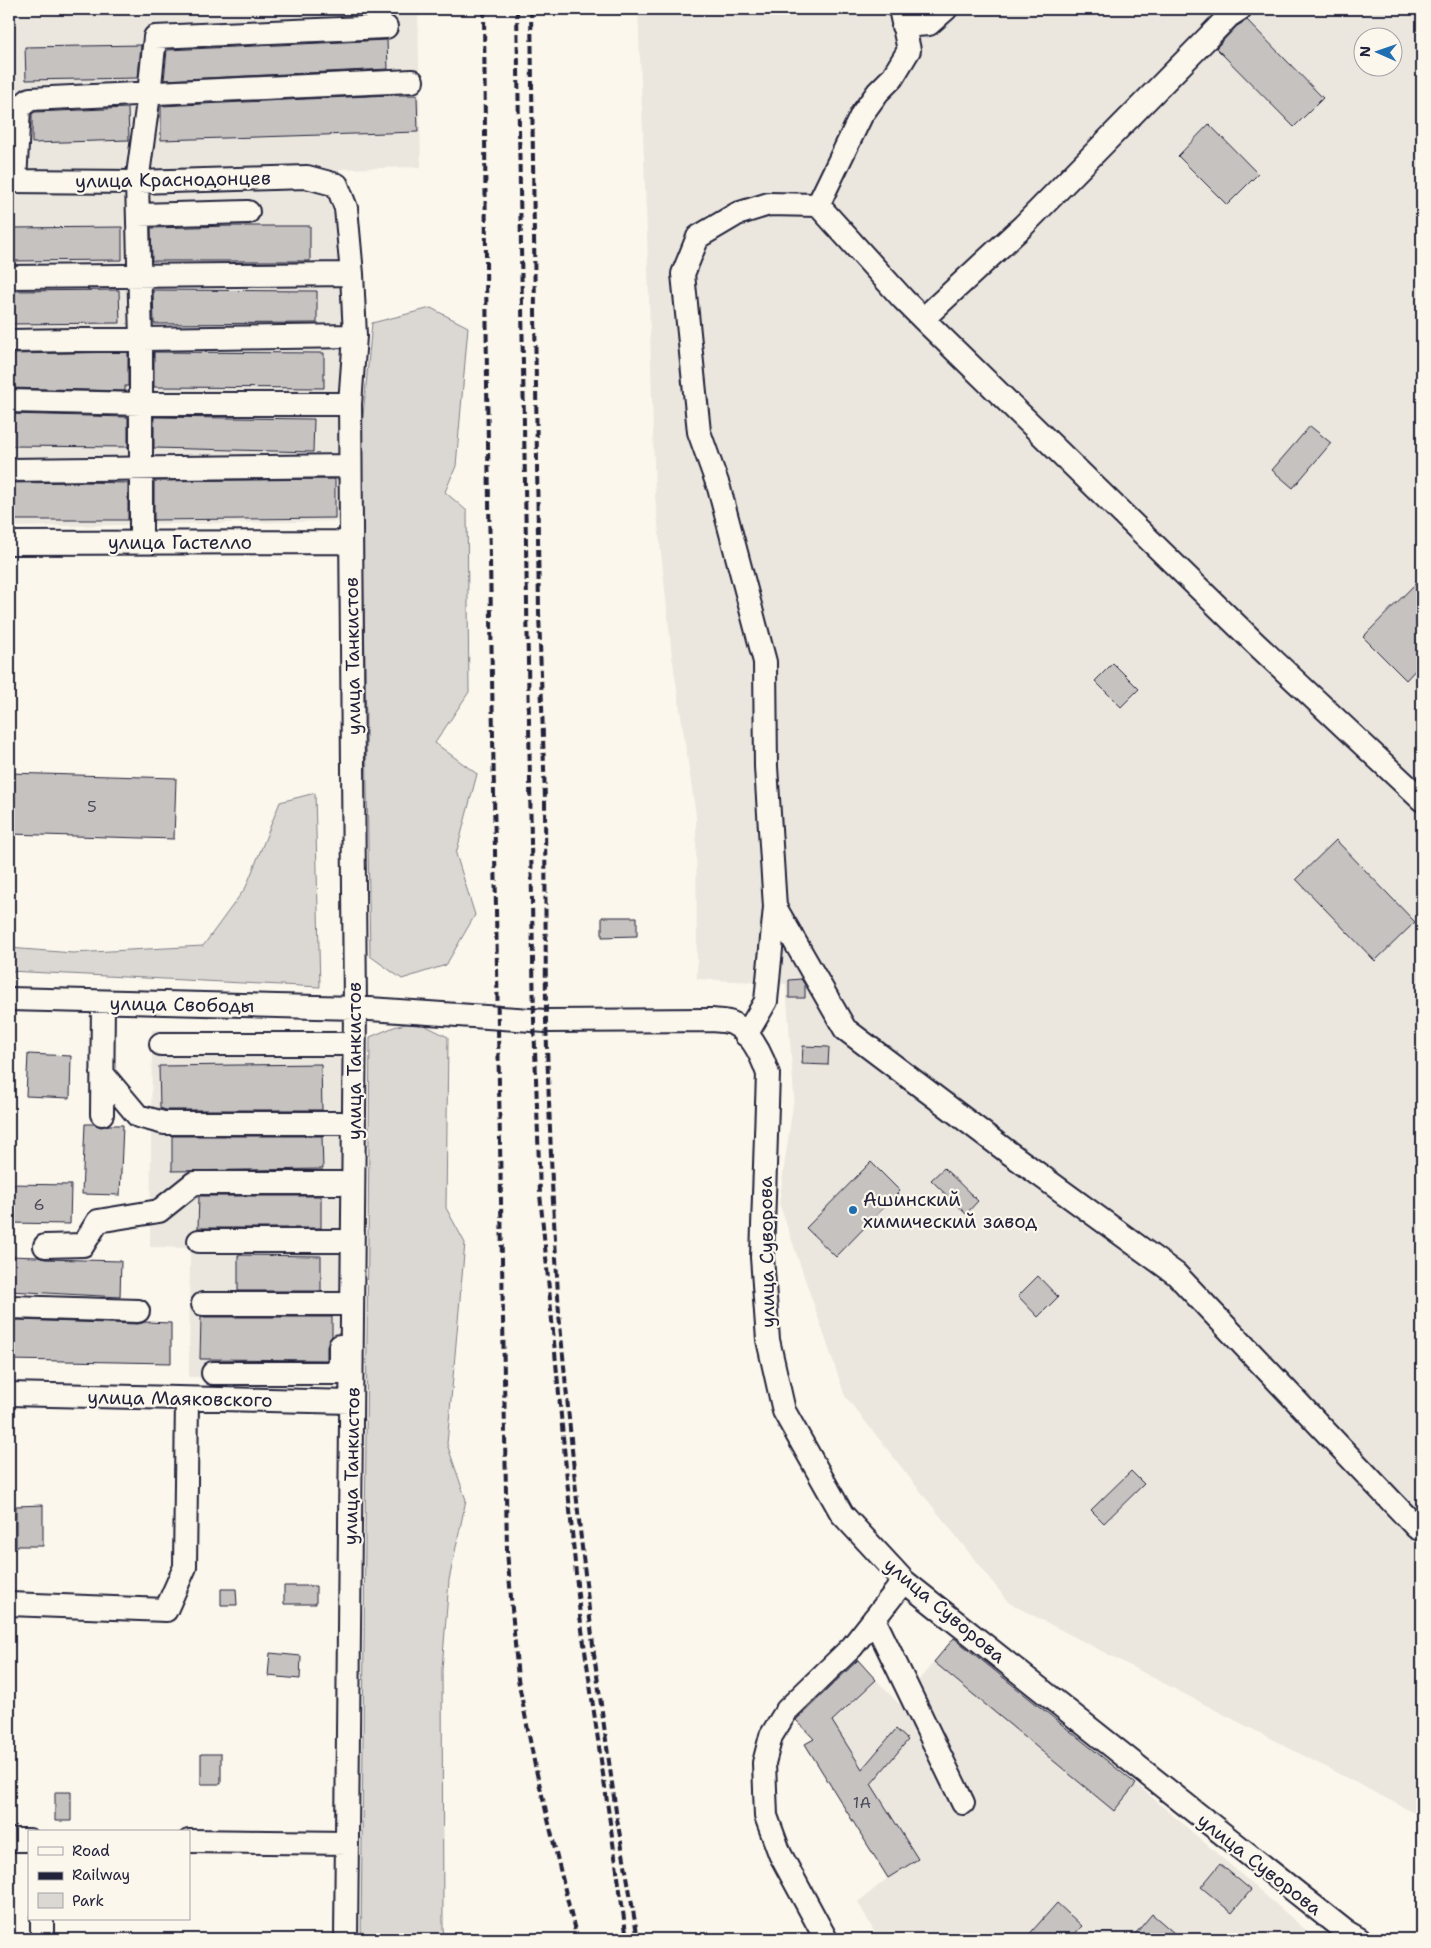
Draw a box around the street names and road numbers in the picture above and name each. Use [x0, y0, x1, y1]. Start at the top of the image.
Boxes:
street label: улица Краснодонцев [75, 165, 271, 194]
street label: улица Гастелло [108, 530, 252, 555]
street label: улица Танкистов [339, 577, 366, 735]
street label: улица Танкистов [342, 982, 367, 1140]
street label: улица Свободы [109, 991, 255, 1018]
street label: улица Суворова [753, 1176, 780, 1328]
street label: улица Маяковского [87, 1384, 273, 1413]
street label: улица Танкистов [338, 1387, 365, 1545]
street label: улица Суворова [879, 1552, 1011, 1669]
street label: улица Суворова [1192, 1808, 1327, 1921]

